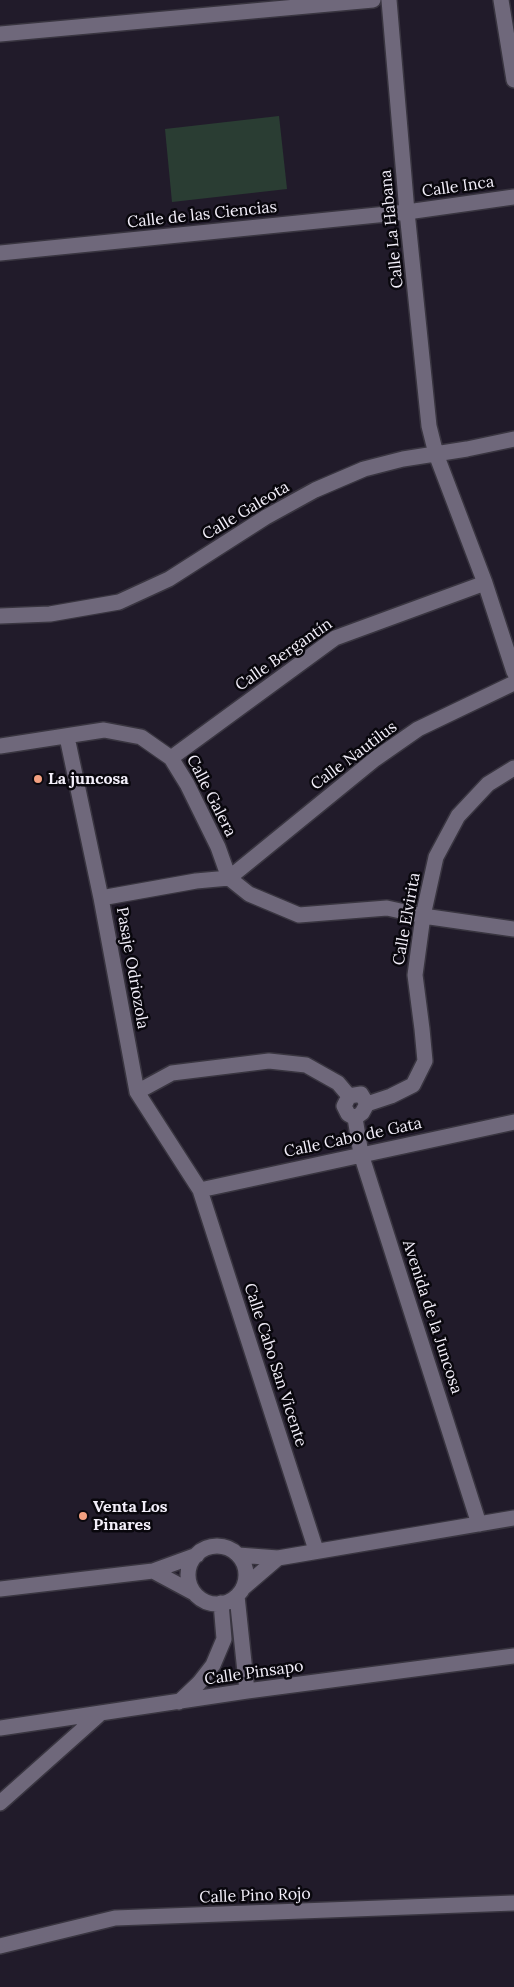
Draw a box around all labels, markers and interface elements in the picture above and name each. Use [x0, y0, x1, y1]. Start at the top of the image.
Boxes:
street label: Calle La Habana [376, 169, 408, 289]
street label: Calle Inca [421, 172, 495, 202]
street label: Calle de las Ciencias [126, 198, 278, 232]
street label: Calle Galeota [199, 477, 293, 545]
street label: Calle Bergantín [232, 615, 336, 695]
street label: Calle Nautilus [307, 717, 401, 795]
street label: Calle Galera [182, 752, 240, 840]
place label: La juncosa [48, 769, 129, 789]
marker: La juncosa [32, 773, 44, 785]
street label: Calle Elvirita [389, 871, 425, 967]
street label: Pasaje Odriozola [112, 905, 152, 1031]
street label: Calle Cabo de Gata [282, 1114, 424, 1162]
street label: Avenida de la Juncosa [398, 1238, 466, 1396]
street label: Calle Cabo San Vicente [239, 1281, 311, 1449]
place label: Venta Los Pinares [93, 1497, 167, 1535]
marker: Venta Los Pinares [77, 1510, 89, 1522]
street label: Calle Pinsapo [203, 1657, 305, 1689]
street label: Calle Pino Rojo [199, 1884, 311, 1908]

